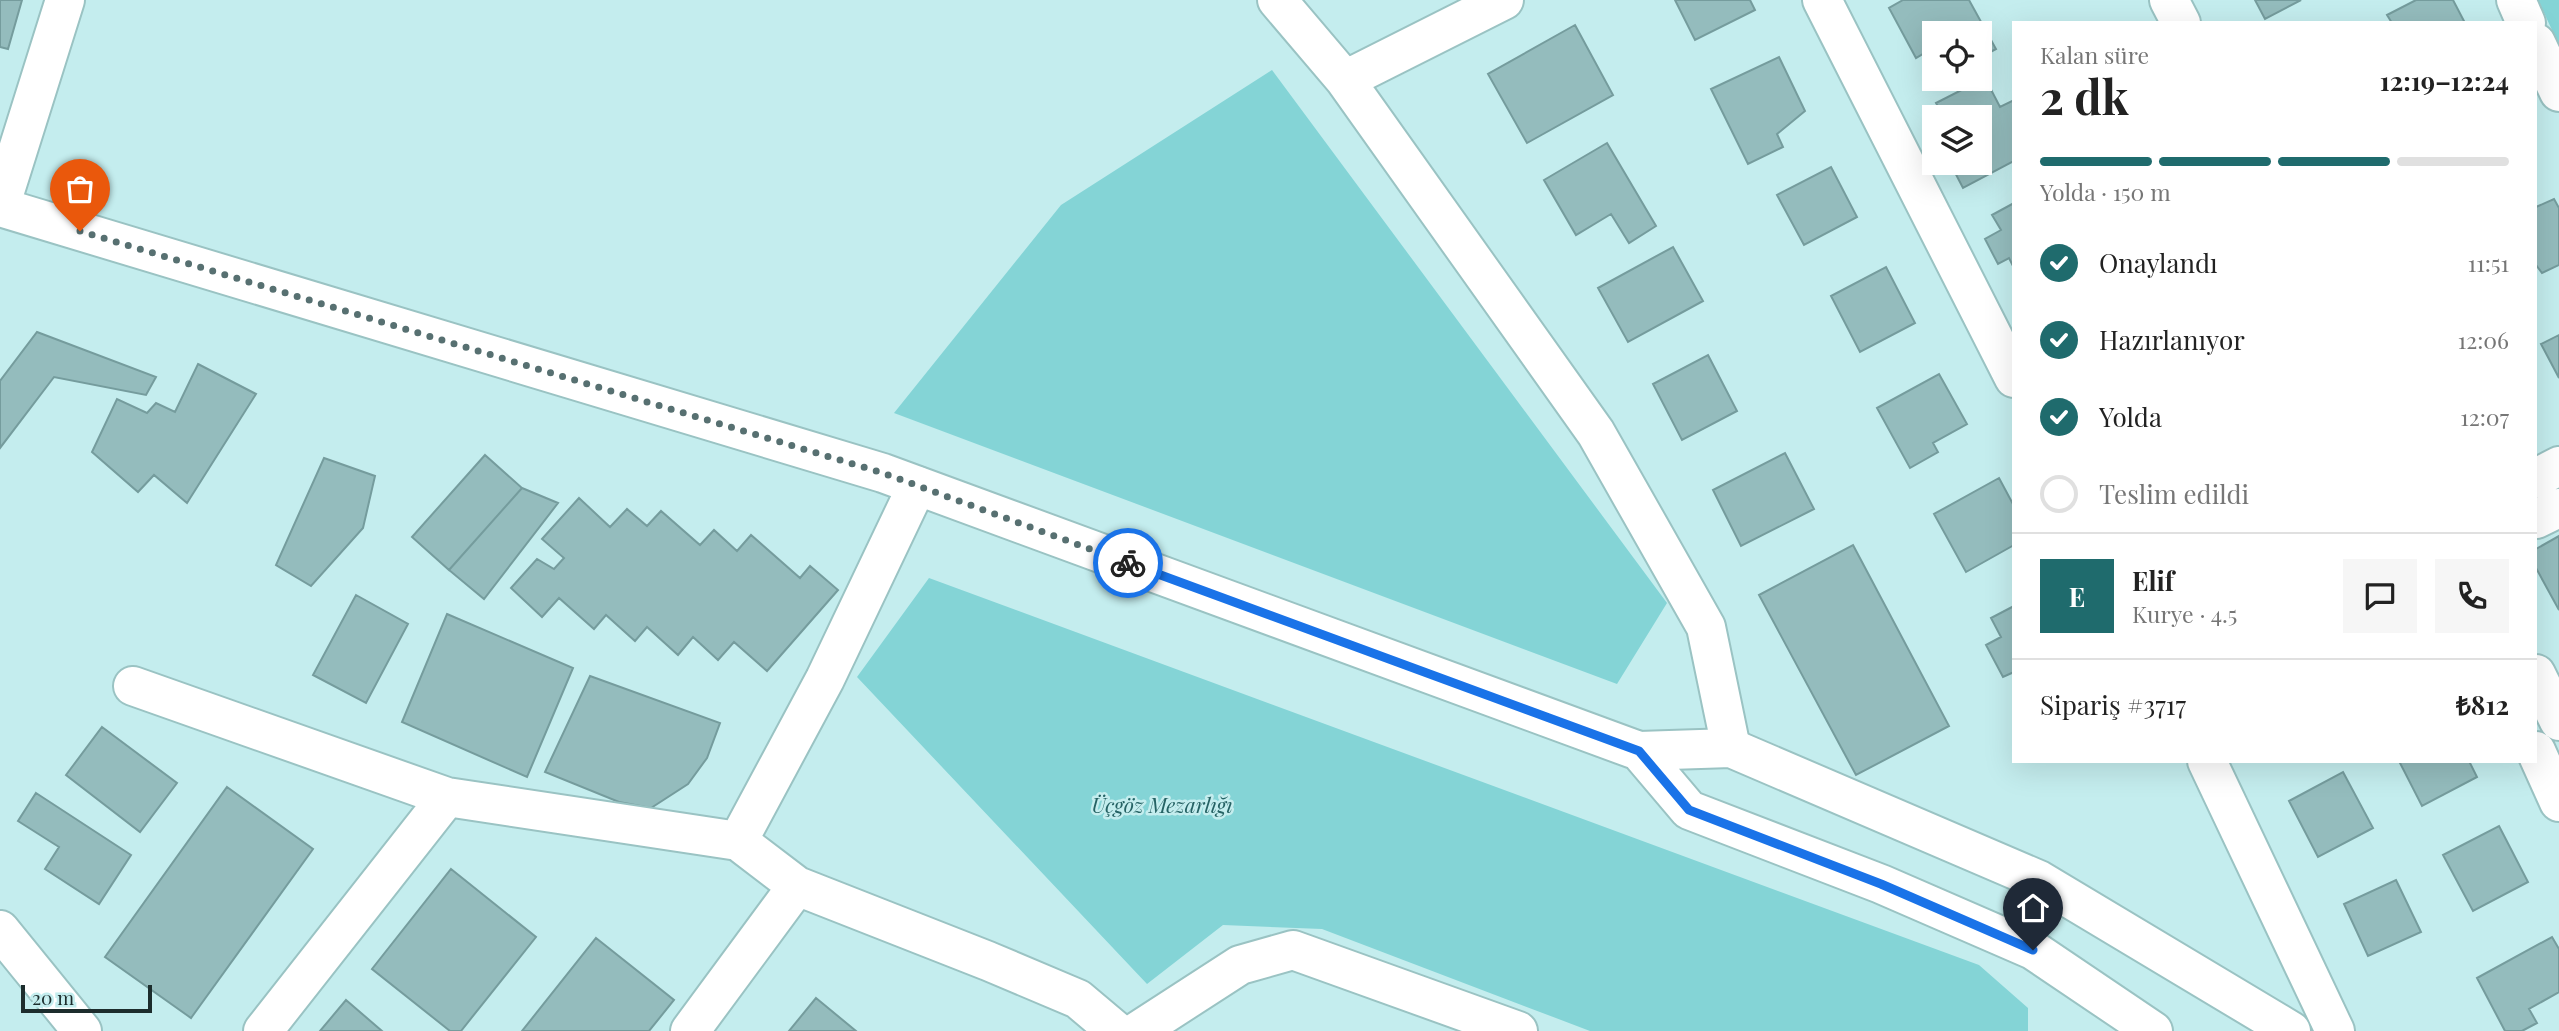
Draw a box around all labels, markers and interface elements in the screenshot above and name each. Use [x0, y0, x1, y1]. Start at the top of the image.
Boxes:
map controls [1922, 21, 1992, 175]
button: locate [1922, 21, 1992, 91]
text: Kalan süre [2040, 39, 2149, 70]
text: 12:19–12:24 [2380, 63, 2509, 98]
text: 2 dk [2040, 65, 2129, 127]
button: layers [1922, 105, 1992, 175]
pin [50, 159, 110, 231]
icon: bag [61, 170, 99, 208]
text: Yolda · 150 m [2040, 176, 2171, 207]
icon: check [2040, 244, 2078, 282]
text: Onaylandı [2099, 245, 2218, 280]
text: 11:51 [2468, 247, 2509, 278]
icon: check [2040, 321, 2078, 359]
text: Hazırlanıyor [2099, 322, 2245, 357]
text: 12:06 [2458, 324, 2509, 355]
icon: check [2040, 398, 2078, 436]
text: Yolda [2099, 399, 2162, 434]
text: 12:07 [2460, 401, 2509, 432]
text: Teslim edildi [2099, 476, 2249, 511]
courier [1093, 528, 1163, 598]
icon: bike [1109, 544, 1147, 582]
button: chat [2343, 559, 2417, 633]
button: phone [2435, 559, 2509, 633]
text: Elif [2132, 563, 2174, 598]
text: E [2069, 579, 2085, 614]
text: Kurye · 4.5 [2132, 598, 2237, 629]
text: Sipariş #3717 [2040, 687, 2186, 722]
text: ₺812 [2456, 687, 2509, 722]
park label: Üçgöz Mezarlığı [1091, 790, 1233, 818]
pin [2003, 878, 2063, 950]
icon: home [2014, 889, 2052, 927]
scale bar [21, 982, 152, 1014]
text: 20 m [32, 984, 74, 1010]

